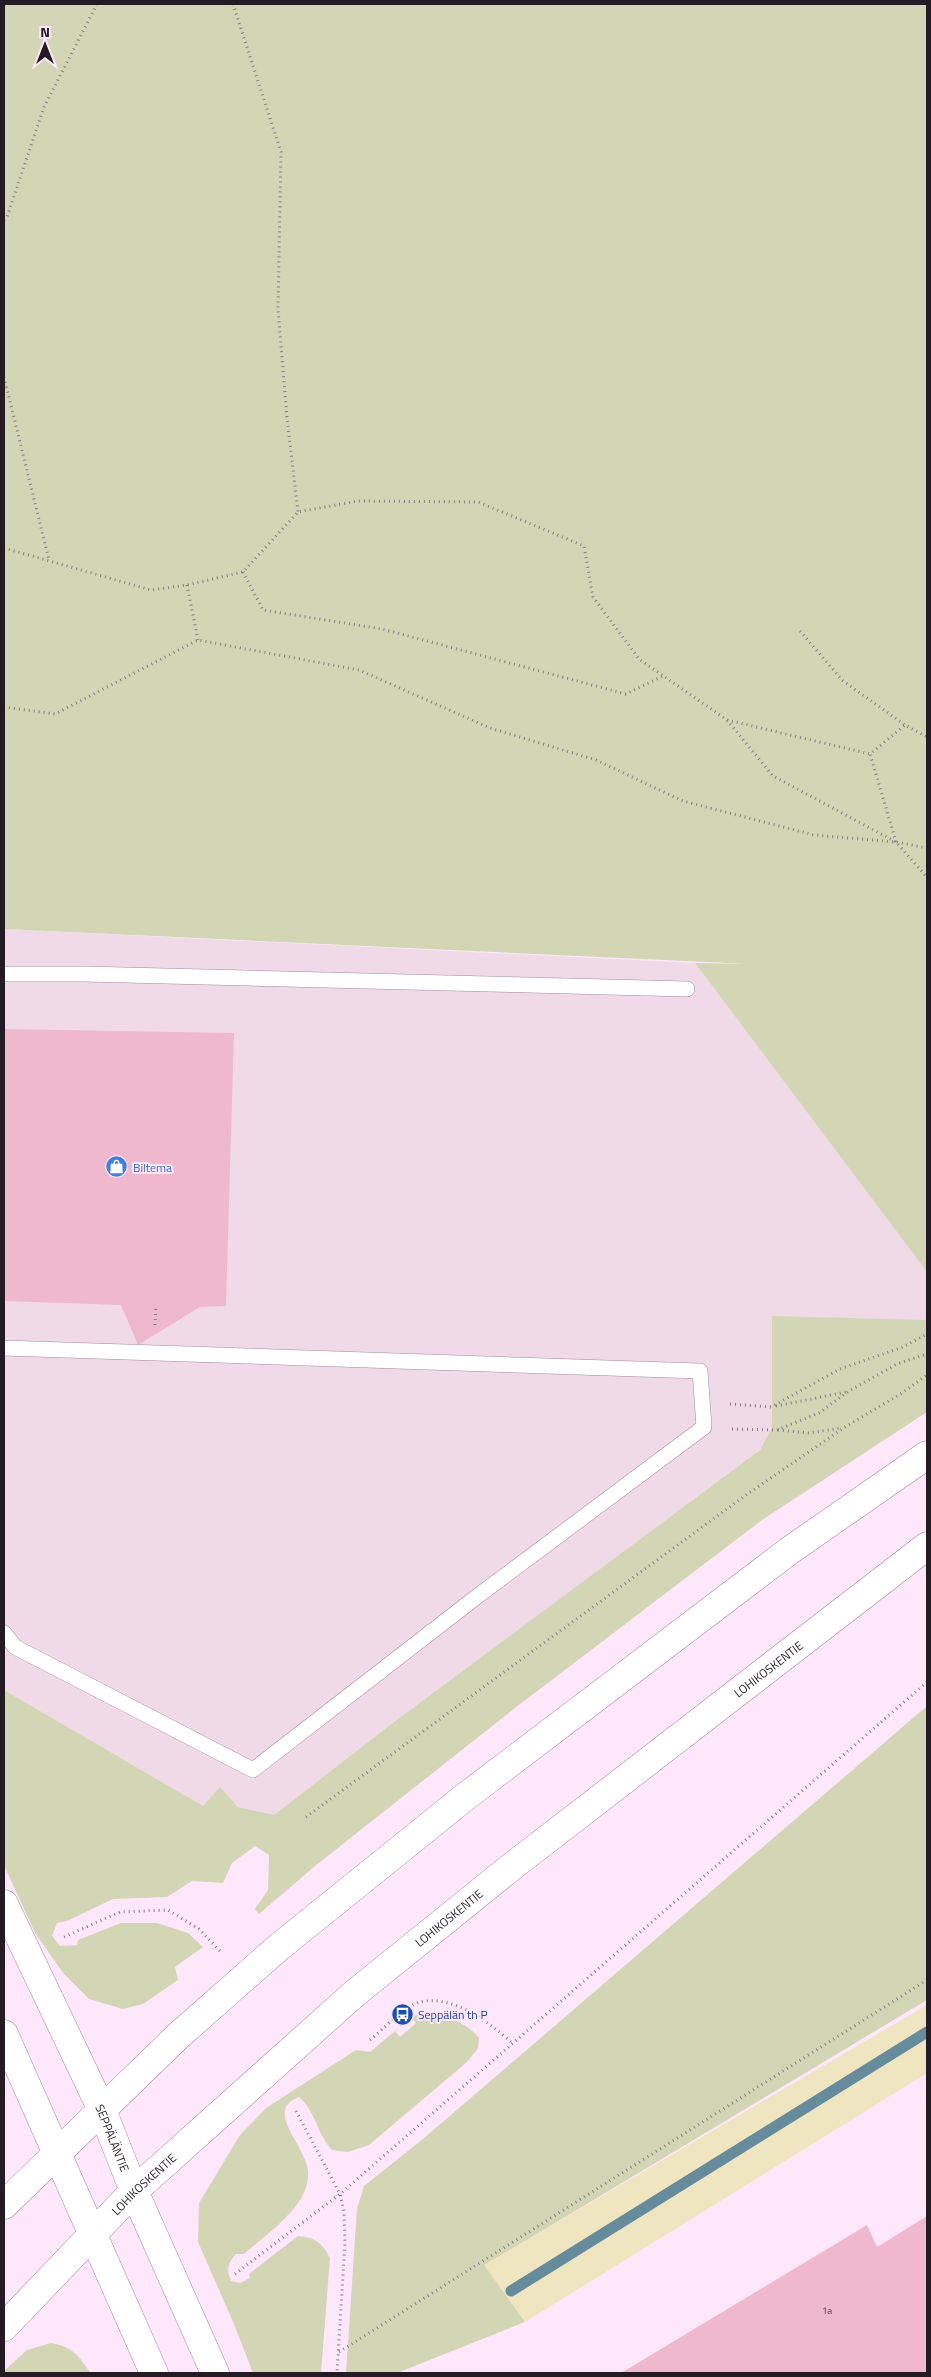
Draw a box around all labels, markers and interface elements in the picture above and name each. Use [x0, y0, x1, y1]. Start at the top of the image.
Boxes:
north arrow [20, 20, 70, 70]
text: N [40, 21, 50, 42]
shop icon: Biltema [105, 1155, 129, 1179]
place label: Biltema [133, 1158, 172, 1177]
street label: LOHIKOSKENTIE [729, 1636, 807, 1702]
street label: LOHIKOSKENTIE [410, 1884, 487, 1951]
bus stop icon: Seppälän th P [390, 2002, 414, 2026]
place label: Seppälän th P [418, 2005, 488, 2024]
street label: SEPPÄLÄNTIE [91, 2101, 135, 2175]
street label: LOHIKOSKENTIE [107, 2148, 180, 2219]
house number: 1a [822, 2303, 832, 2318]

